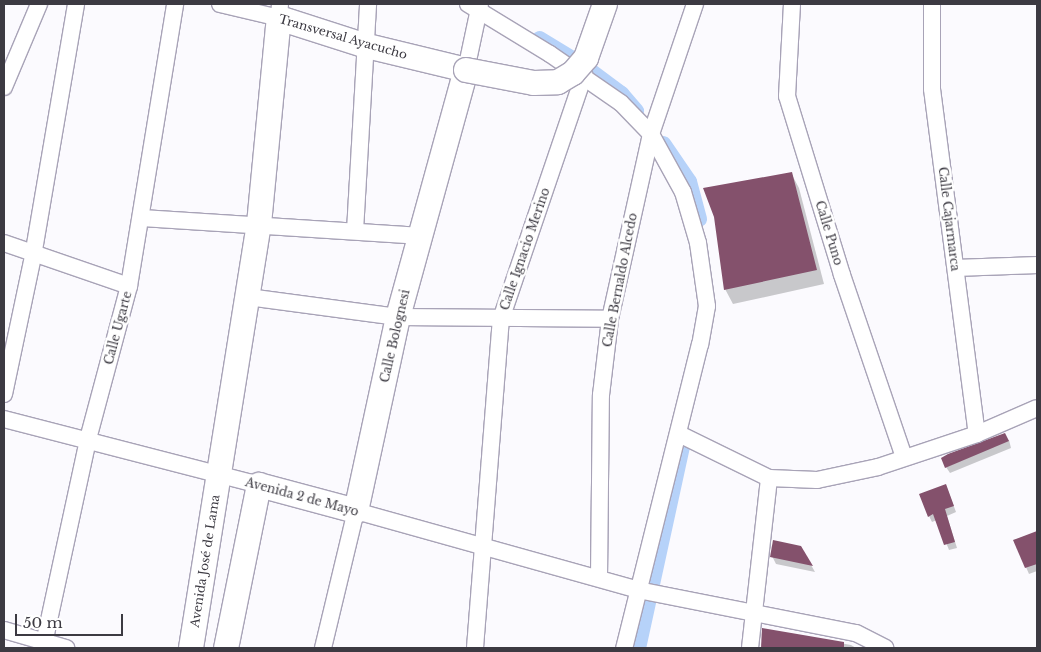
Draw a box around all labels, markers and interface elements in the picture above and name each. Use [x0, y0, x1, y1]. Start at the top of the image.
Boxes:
street label: Transversal Ayacucho [277, 12, 409, 62]
street label: Calle Cajarmarca [935, 166, 963, 272]
street label: Calle Ignacio Merino [497, 186, 553, 312]
street label: Calle Puno [812, 199, 846, 267]
street label: Calle Bernaldo Alcedo [600, 211, 640, 349]
street label: Calle Bolognesi [377, 288, 413, 384]
street label: Calle Ugarte [101, 290, 135, 366]
street label: Avenida 2 de Mayo [244, 475, 360, 519]
street label: Avenida José de Lama [187, 494, 223, 628]
scale bar [18, 604, 125, 636]
text: 50 m [23, 613, 63, 632]

